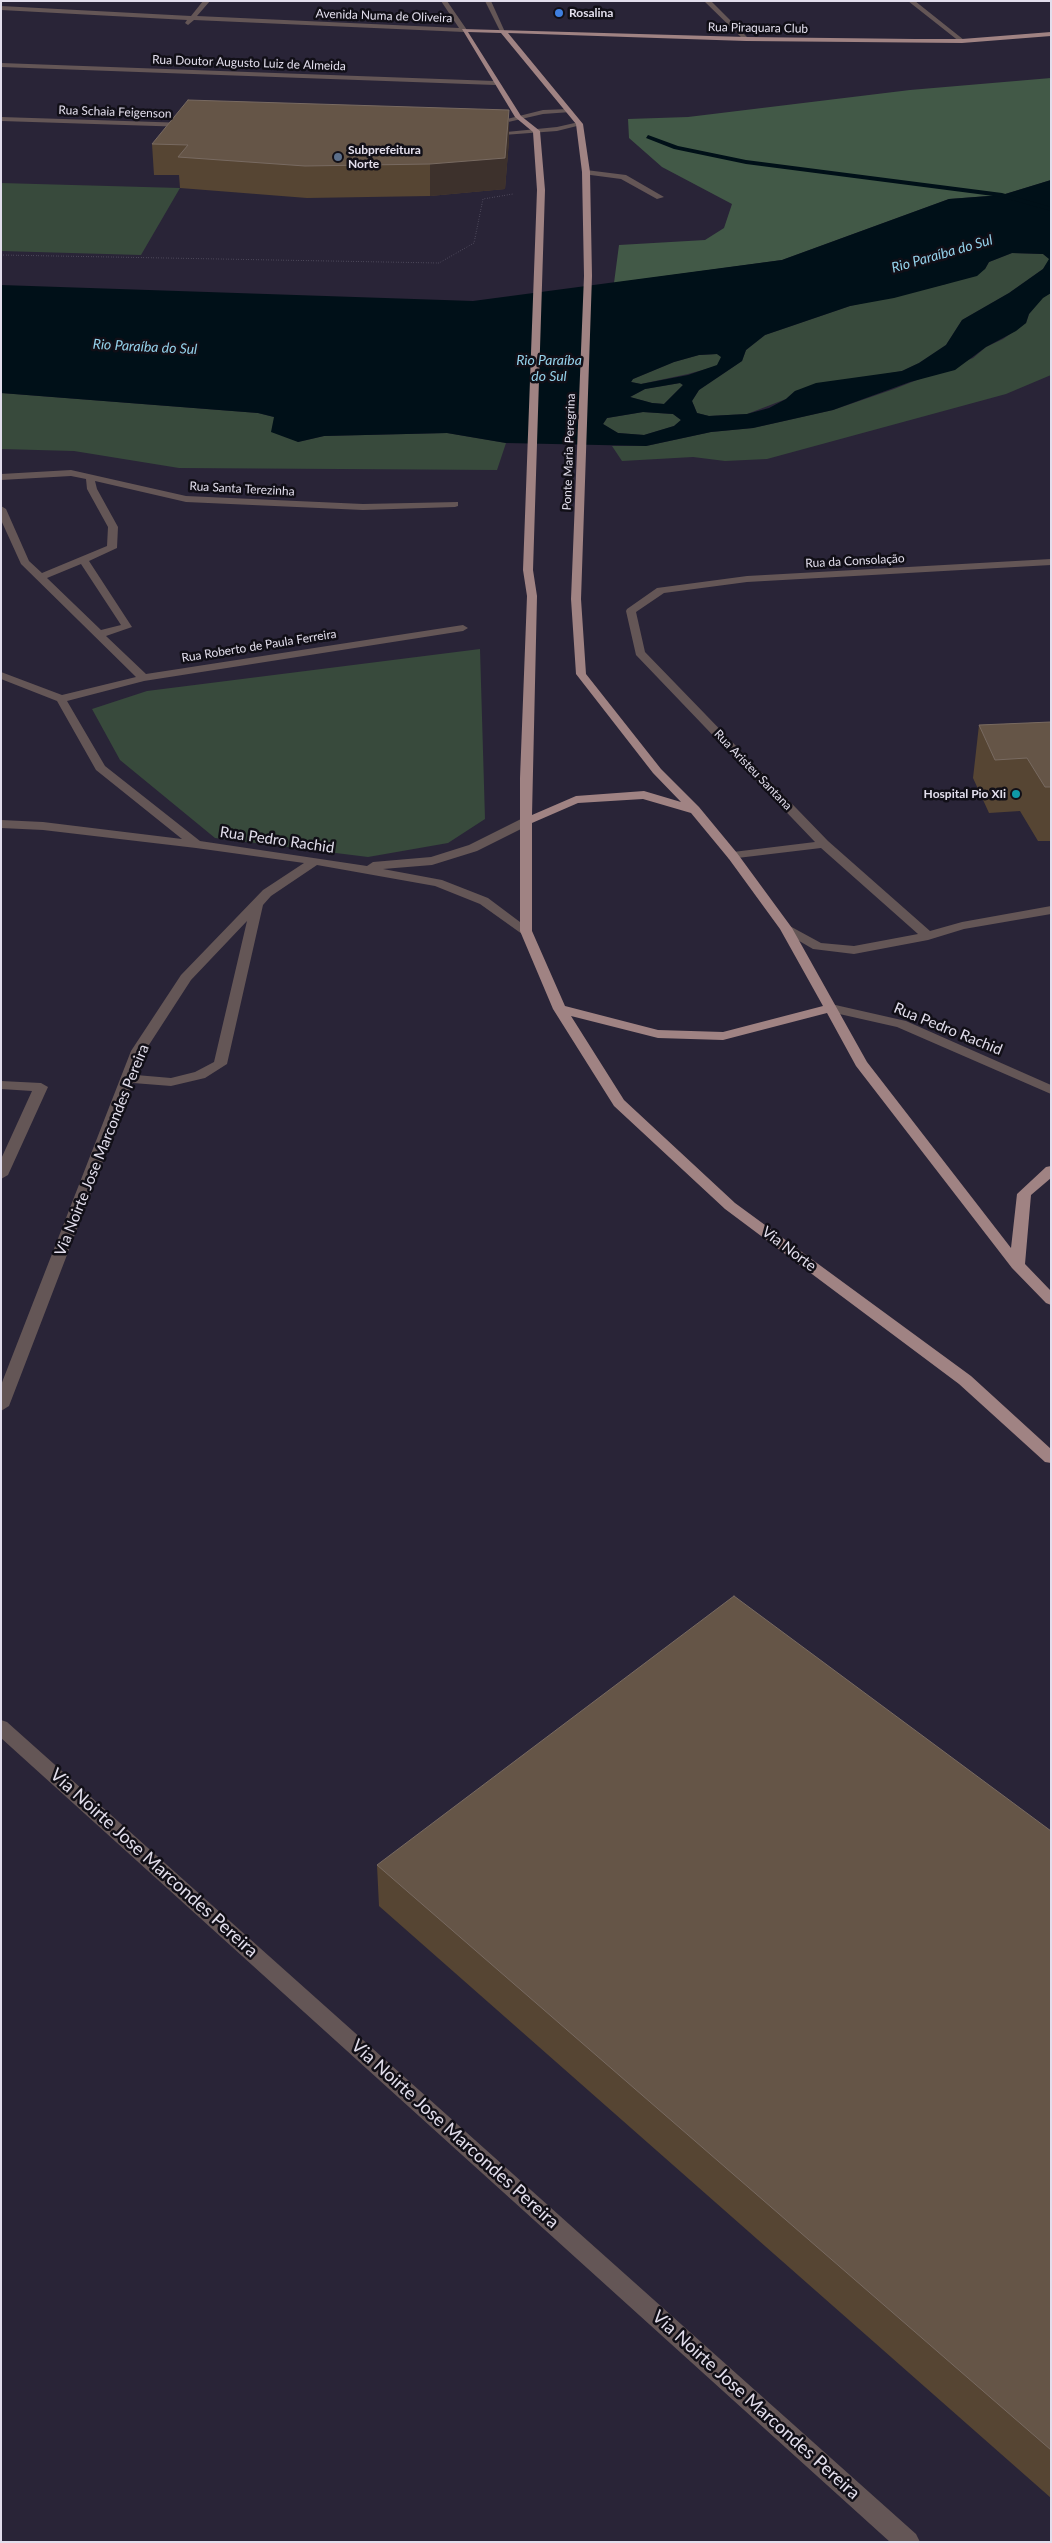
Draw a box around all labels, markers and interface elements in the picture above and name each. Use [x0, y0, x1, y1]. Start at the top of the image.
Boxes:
street label: Avenida Numa de Oliveira [315, 6, 453, 26]
place label: Rosalina [569, 6, 613, 20]
marker: Rosalina [553, 7, 565, 19]
street label: Rua Piraquara Club [708, 20, 808, 36]
street label: Rua Doutor Augusto Luiz de Almeida [152, 52, 346, 74]
street label: Rua Schaia Feigenson [58, 103, 172, 121]
place label: Subprefeitura Norte [348, 143, 421, 171]
marker: Subprefeitura Norte [332, 151, 344, 163]
water label: Rio Paraíba do Sul [889, 232, 995, 276]
water label: Rio Paraíba do Sul [92, 336, 198, 358]
water label: Rio Paraíba do Sul [516, 352, 582, 384]
street label: Ponte Maria Peregrina [560, 393, 578, 511]
street label: Rua Santa Terezinha [189, 479, 295, 499]
street label: Rua da Consolação [805, 551, 905, 571]
street label: Rua Roberto de Paula Ferreira [180, 627, 338, 665]
street label: Rua Aristeu Santana [711, 727, 795, 813]
place label: Hospital Pio XIi [924, 787, 1006, 801]
marker: Hospital Pio XIi [1010, 788, 1022, 800]
street label: Rua Pedro Rachid [219, 823, 335, 857]
street label: Rua Pedro Rachid [891, 999, 1005, 1059]
street label: Via Noirte Jose Marcondes Pereira [51, 1042, 153, 1258]
street label: Via Norte [758, 1223, 820, 1275]
street label: Via Noirte Jose Marcondes Pereira [46, 1764, 262, 1962]
street label: Via Noirte Jose Marcondes Pereira [347, 2035, 563, 2233]
street label: Via Noirte Jose Marcondes Pereira [648, 2306, 864, 2504]

